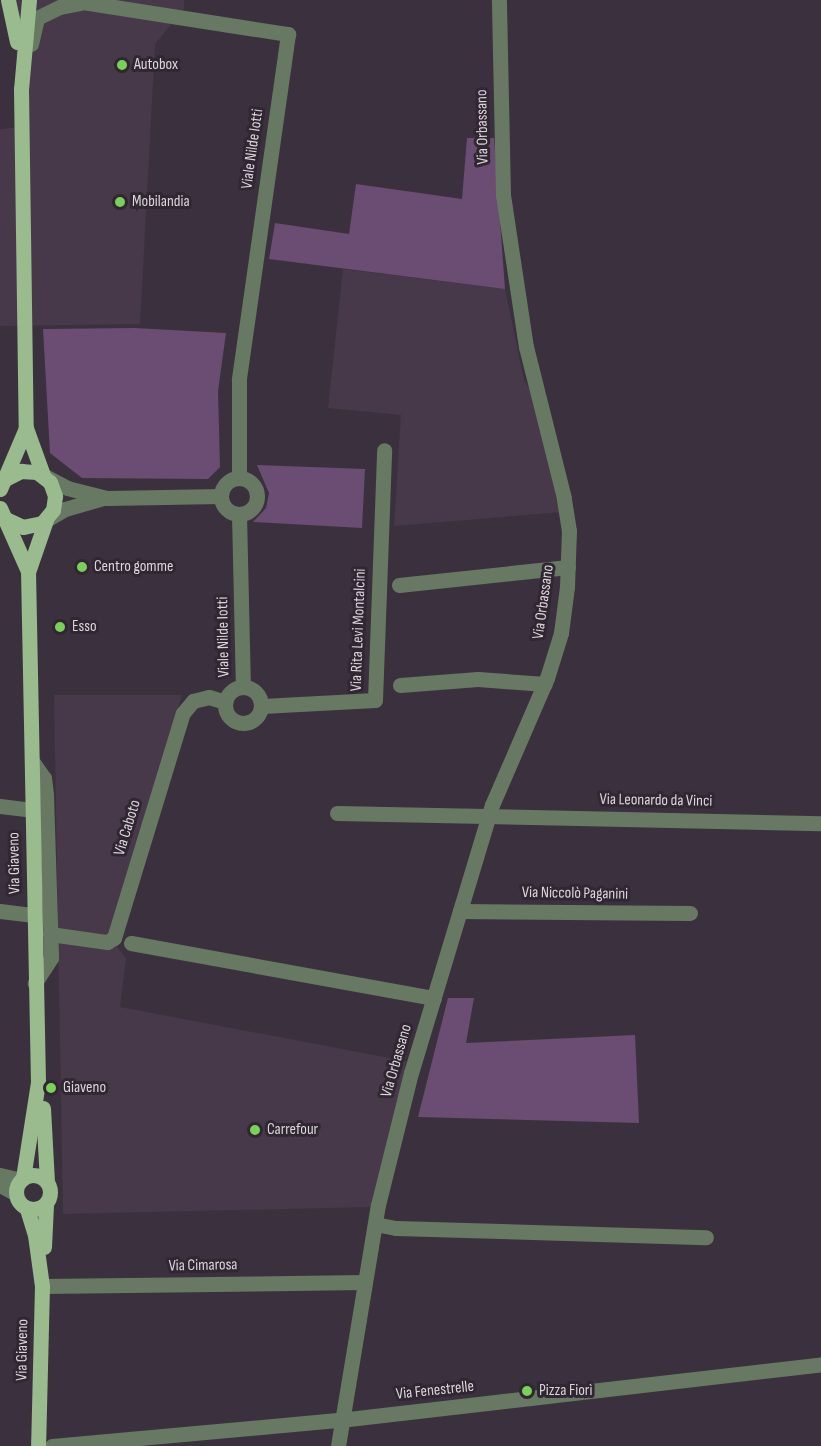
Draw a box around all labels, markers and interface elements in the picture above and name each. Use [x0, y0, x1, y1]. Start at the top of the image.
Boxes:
place label: Autobox [134, 55, 178, 75]
marker: Autobox [115, 58, 129, 72]
street label: Via Orbassano [473, 89, 493, 165]
street label: Viale Nilde Iotti [238, 108, 268, 190]
place label: Mobilandia [132, 192, 190, 212]
marker: Mobilandia [113, 195, 127, 209]
place label: Centro gomme [94, 557, 173, 577]
marker: Centro gomme [75, 560, 89, 574]
street label: Via Orbassano [529, 564, 559, 640]
street label: Via Rita Levi Montalcini [347, 568, 371, 692]
street label: Viale Nilde Iotti [214, 597, 234, 677]
place label: Esso [72, 617, 97, 637]
marker: Esso [53, 620, 67, 634]
street label: Via Leonardo da Vinci [600, 790, 712, 812]
street label: Via Caboto [110, 798, 146, 858]
street label: Via Giaveno [5, 832, 25, 894]
street label: Via Niccolò Paganini [522, 883, 628, 905]
street label: Via Orbassano [377, 1022, 417, 1100]
place label: Giaveno [63, 1078, 106, 1098]
marker: Giaveno [44, 1081, 58, 1095]
place label: Carrefour [267, 1120, 318, 1140]
marker: Carrefour [248, 1123, 262, 1137]
street label: Via Cimarosa [168, 1256, 238, 1276]
street label: Via Giaveno [13, 1319, 33, 1381]
street label: Via Fenestrelle [395, 1377, 475, 1405]
place label: Pizza Fiorì [539, 1381, 592, 1401]
marker: Pizza Fiorì [520, 1384, 534, 1398]

